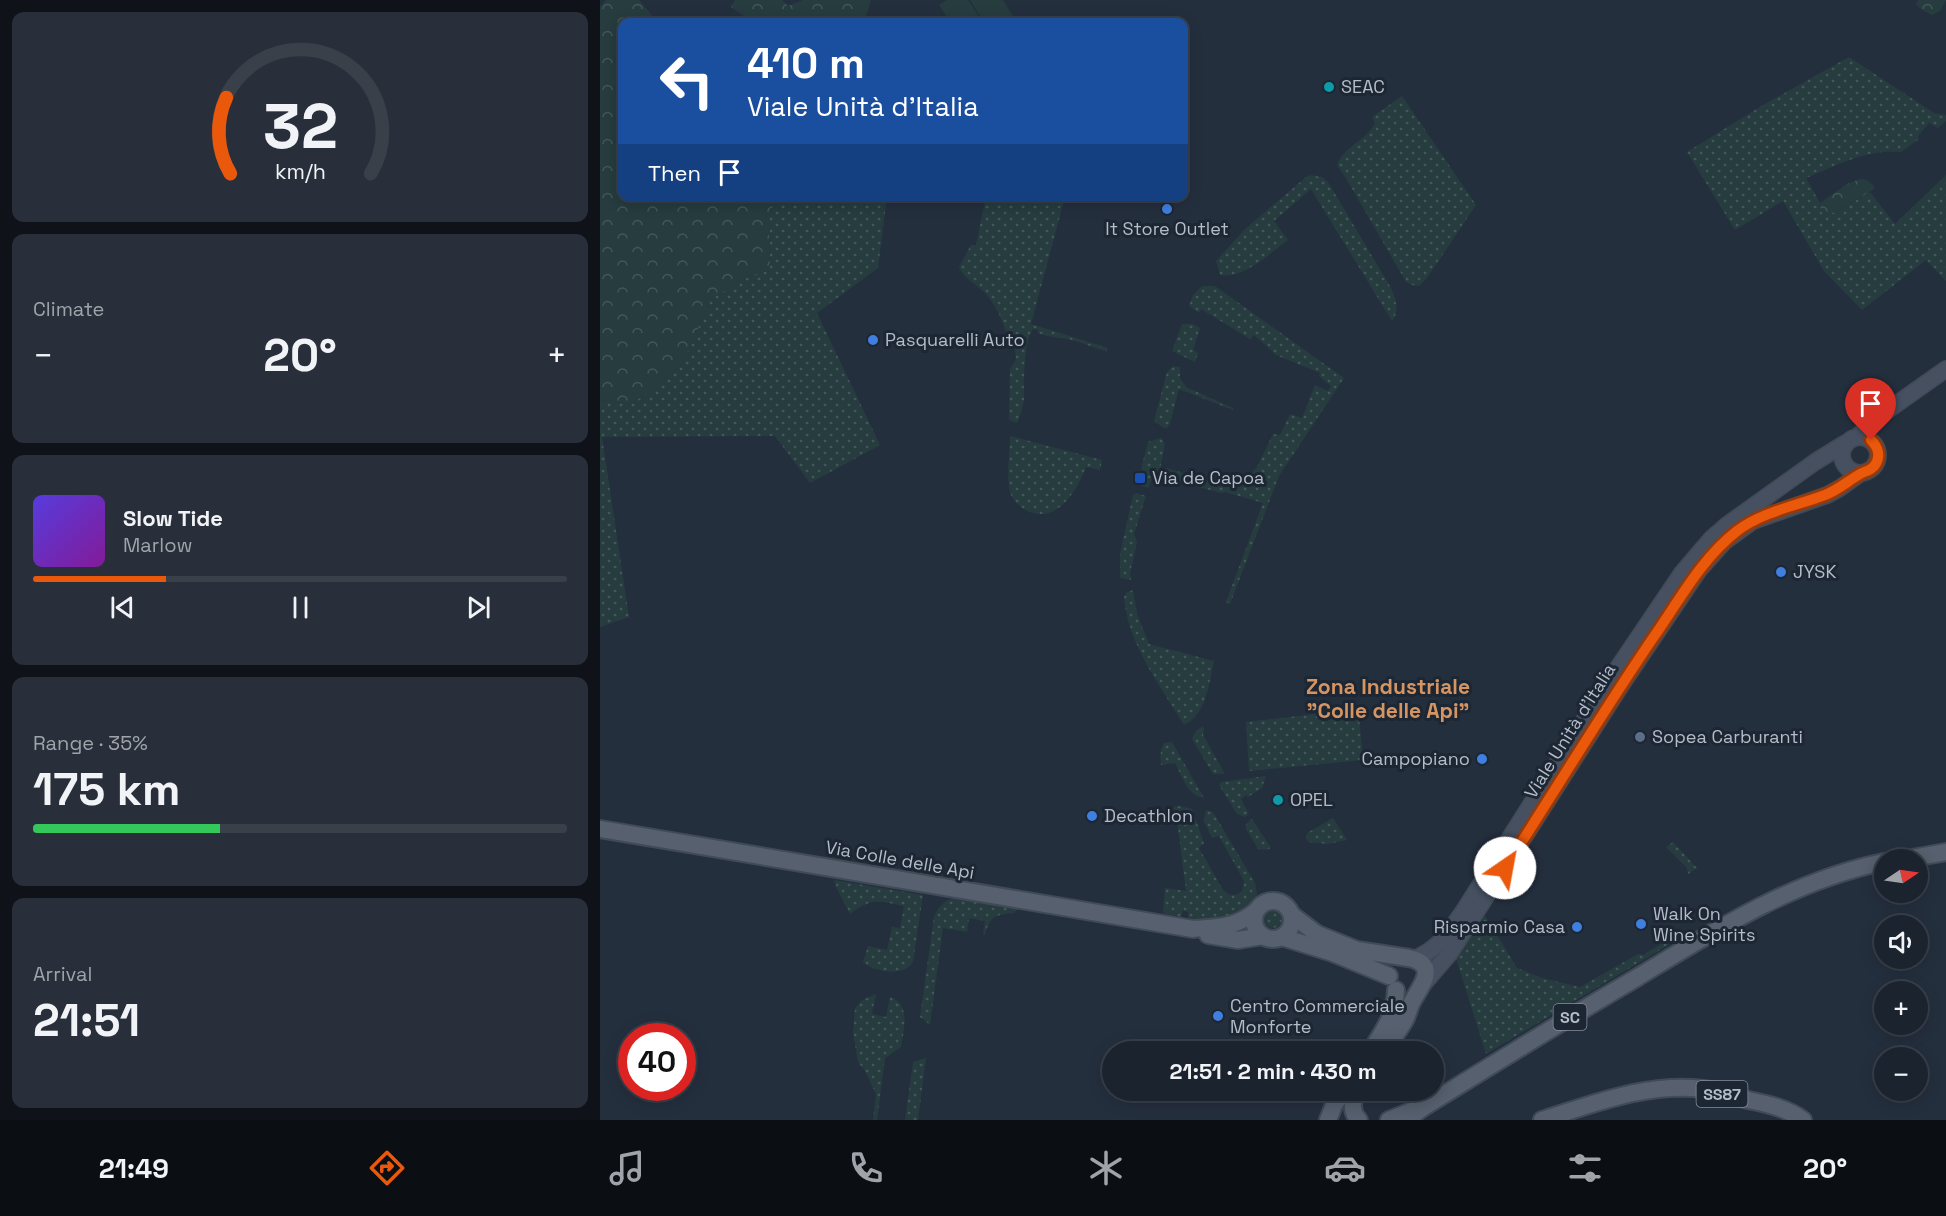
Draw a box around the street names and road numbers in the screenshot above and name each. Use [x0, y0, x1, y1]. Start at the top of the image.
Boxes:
street label: Viale Unità d'Italia [1519, 659, 1620, 802]
street label: Via Colle delle Api [824, 835, 976, 884]
road number: SC [1554, 1004, 1586, 1030]
road number: SS87 [1696, 1081, 1748, 1107]

